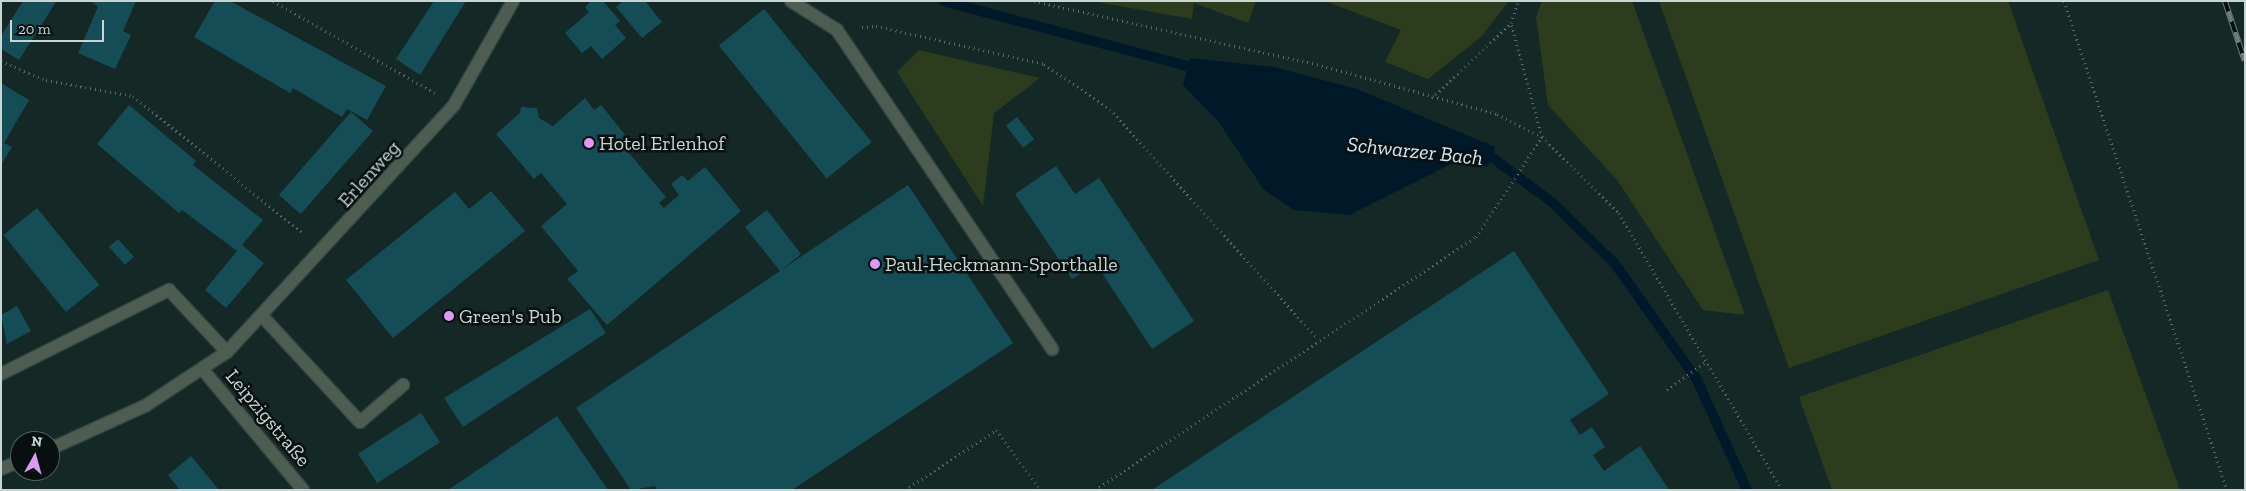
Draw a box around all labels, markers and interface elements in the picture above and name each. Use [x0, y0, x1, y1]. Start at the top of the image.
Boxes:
scale bar [12, 10, 106, 42]
text: 20 m [18, 20, 51, 38]
place label: Hotel Erlenhof [599, 131, 725, 155]
water label: Schwarzer Bach [1346, 131, 1484, 171]
street label: Erlenweg [333, 136, 405, 212]
marker: Hotel Erlenhof [583, 137, 595, 149]
place label: Paul-Heckmann-Sporthalle [885, 252, 1118, 276]
marker: Paul-Heckmann-Sporthalle [869, 258, 881, 270]
place label: Green's Pub [459, 304, 562, 328]
marker: Green's Pub [443, 310, 455, 322]
street label: Leipzigstraße [220, 365, 316, 471]
north arrow [10, 431, 60, 481]
text: N [30, 433, 43, 451]

